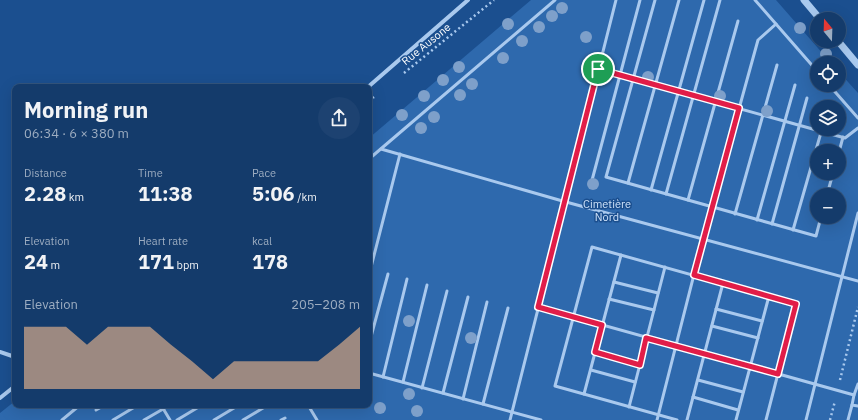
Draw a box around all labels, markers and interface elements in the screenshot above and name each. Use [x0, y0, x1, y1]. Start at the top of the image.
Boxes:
north arrow [810, 12, 846, 48]
map controls [810, 12, 846, 224]
street label: Rue Ausone [399, 20, 453, 68]
pin [581, 52, 615, 86]
button: locate [810, 56, 846, 92]
icon: arrive [587, 58, 609, 80]
text: Morning run [24, 95, 148, 124]
button: share [318, 97, 360, 139]
button: layers [810, 100, 846, 136]
text: 06:34 · 6 × 380 m [24, 125, 129, 142]
button: + [810, 144, 846, 180]
text: Distance [24, 166, 67, 180]
text: Time [138, 166, 163, 180]
text: Pace [252, 166, 276, 180]
text: 2.28 [24, 180, 66, 207]
text: 11:38 [138, 180, 193, 207]
text: 5:06 [252, 180, 295, 207]
button: − [810, 188, 846, 224]
text: km [66, 190, 84, 204]
text: /km [295, 190, 317, 204]
park label: Cimetière Nord [583, 197, 631, 224]
text: Elevation [24, 234, 70, 248]
text: Heart rate [138, 234, 188, 248]
text: kcal [252, 234, 272, 248]
text: 24 [24, 248, 48, 275]
text: 171 [138, 248, 174, 275]
text: 178 [252, 248, 288, 275]
text: m [48, 258, 60, 272]
text: bpm [174, 258, 199, 272]
text: Elevation [24, 296, 78, 313]
text: 205–208 m [291, 296, 360, 313]

